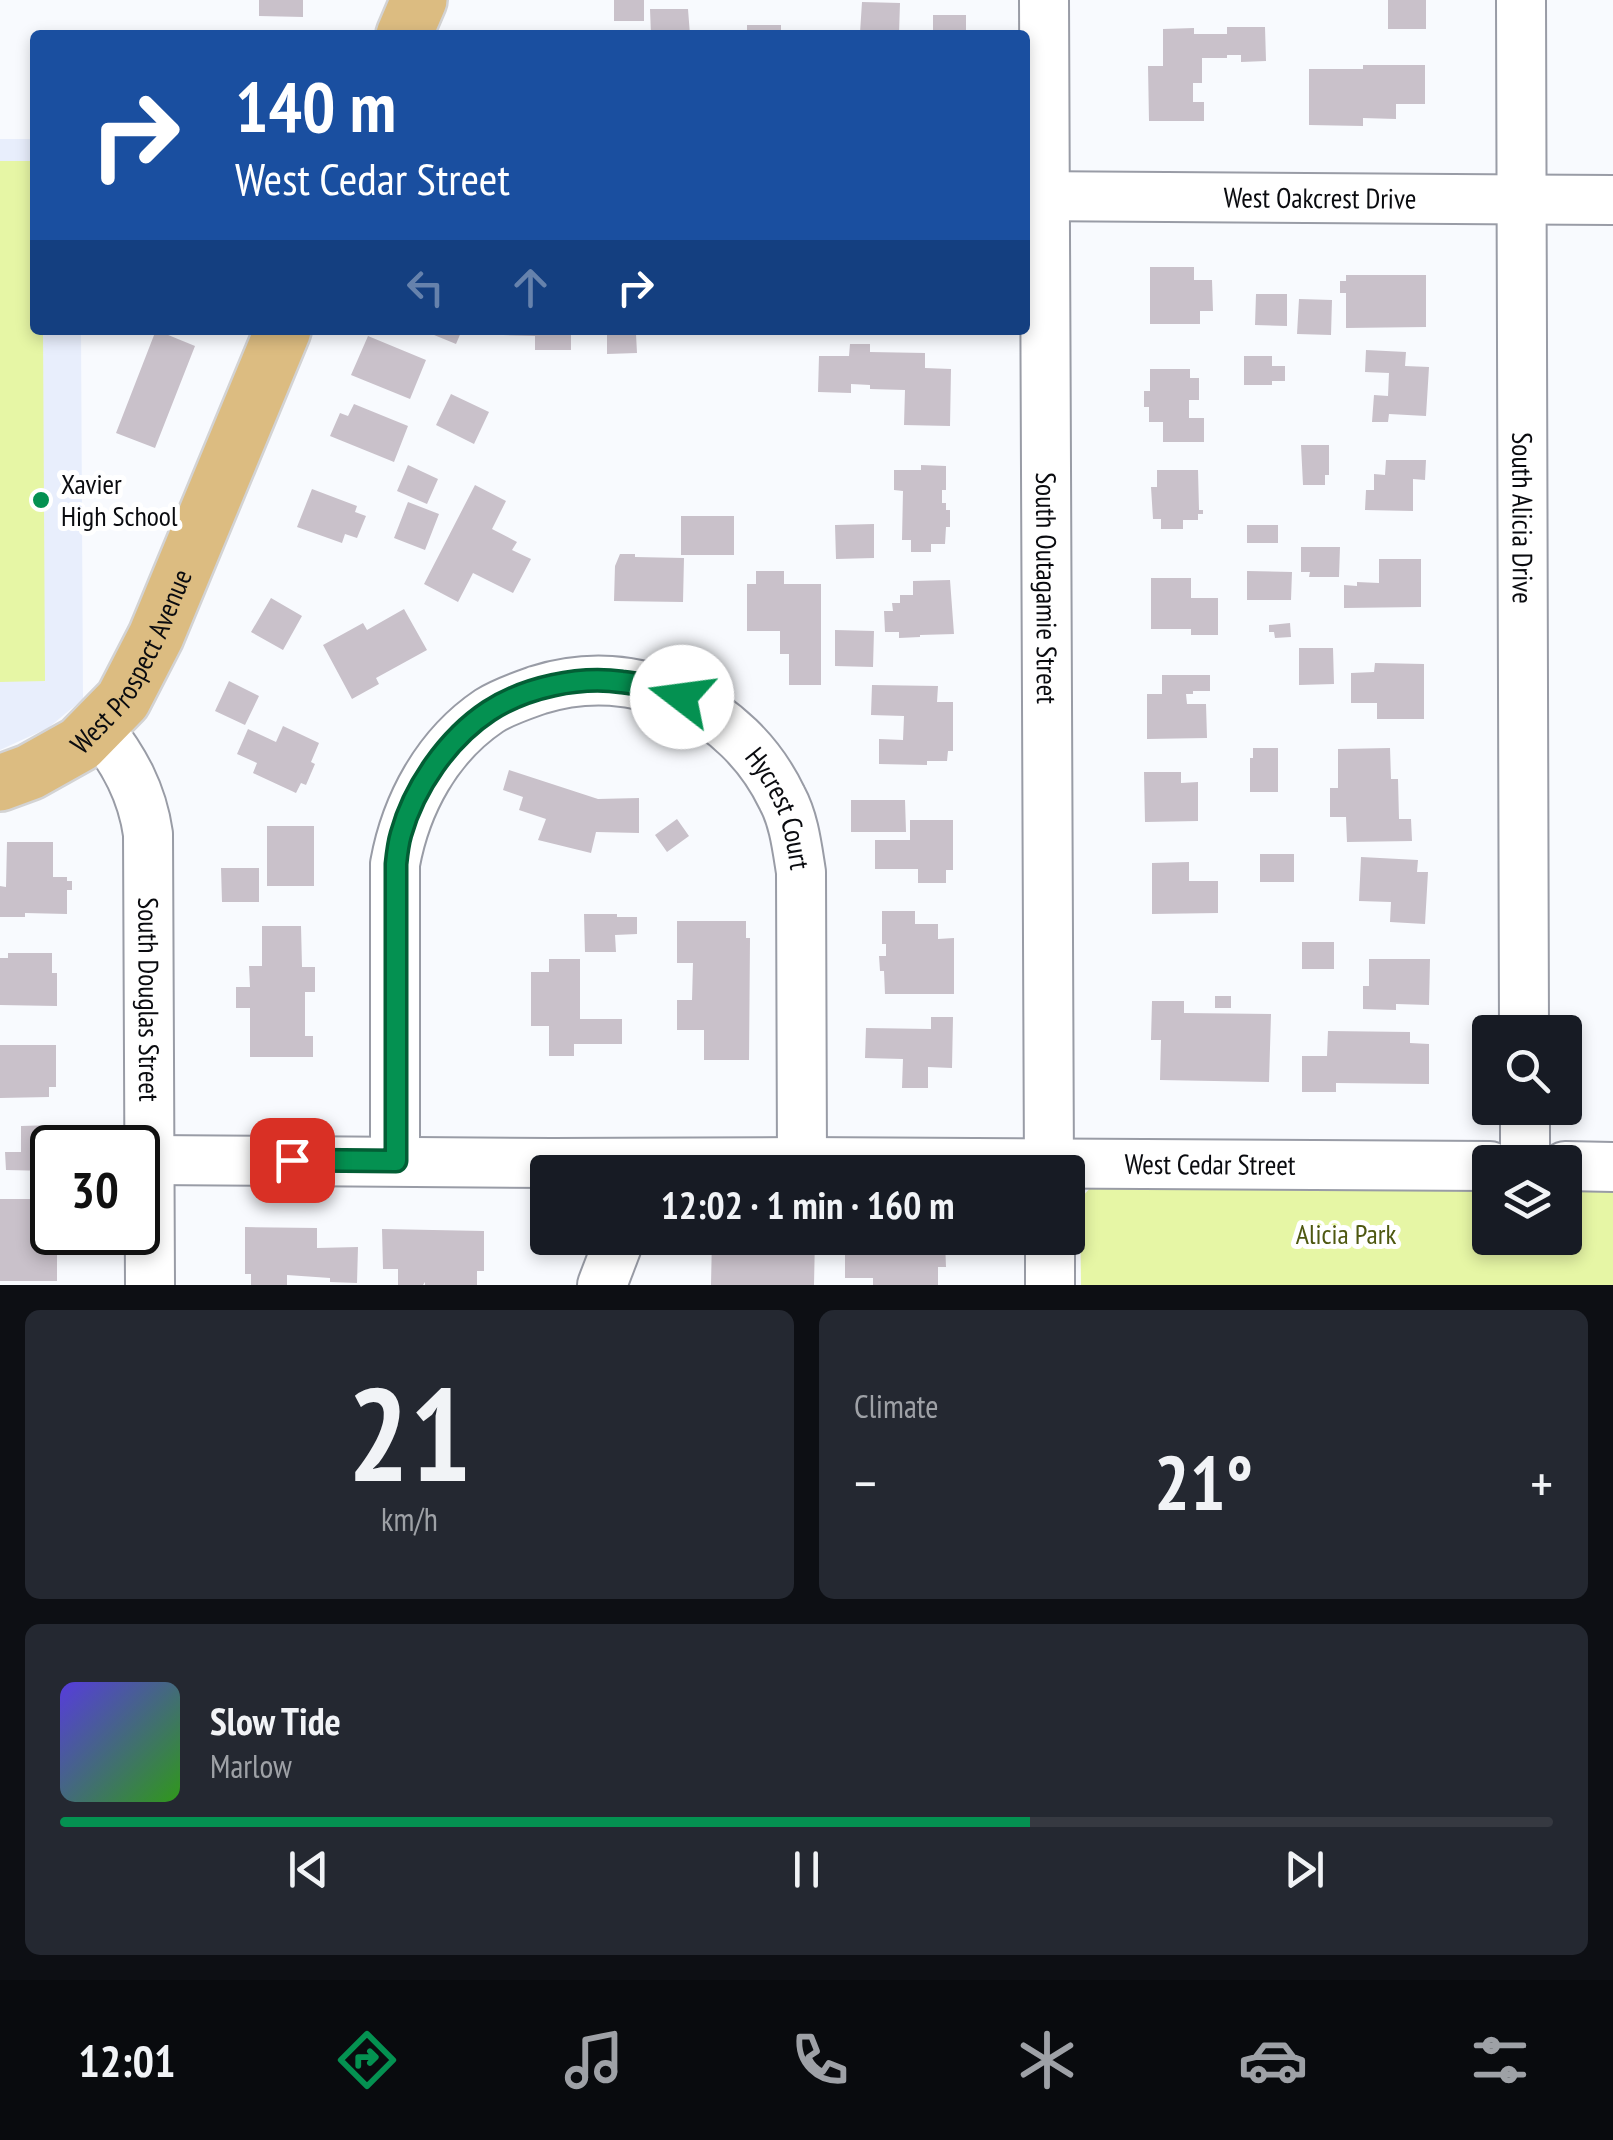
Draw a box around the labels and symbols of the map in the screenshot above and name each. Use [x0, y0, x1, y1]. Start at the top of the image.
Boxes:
street label: West Oakcrest Drive [1223, 178, 1417, 217]
street label: South Alicia Drive [1504, 432, 1542, 604]
place label: Xavier High School [61, 465, 178, 534]
street label: South Outagamie Street [1028, 472, 1066, 704]
marker: Xavier High School [30, 489, 52, 511]
street label: West Prospect Avenue [62, 563, 200, 761]
position arrow [630, 645, 734, 749]
street label: Hycrest Court [737, 739, 819, 873]
street label: South Douglas Street [130, 897, 168, 1102]
pin [250, 1118, 335, 1203]
speed limit sign: 30 [30, 1125, 160, 1255]
street label: West Cedar Street [1124, 1145, 1296, 1183]
park label: Alicia Park [1296, 1215, 1396, 1252]

